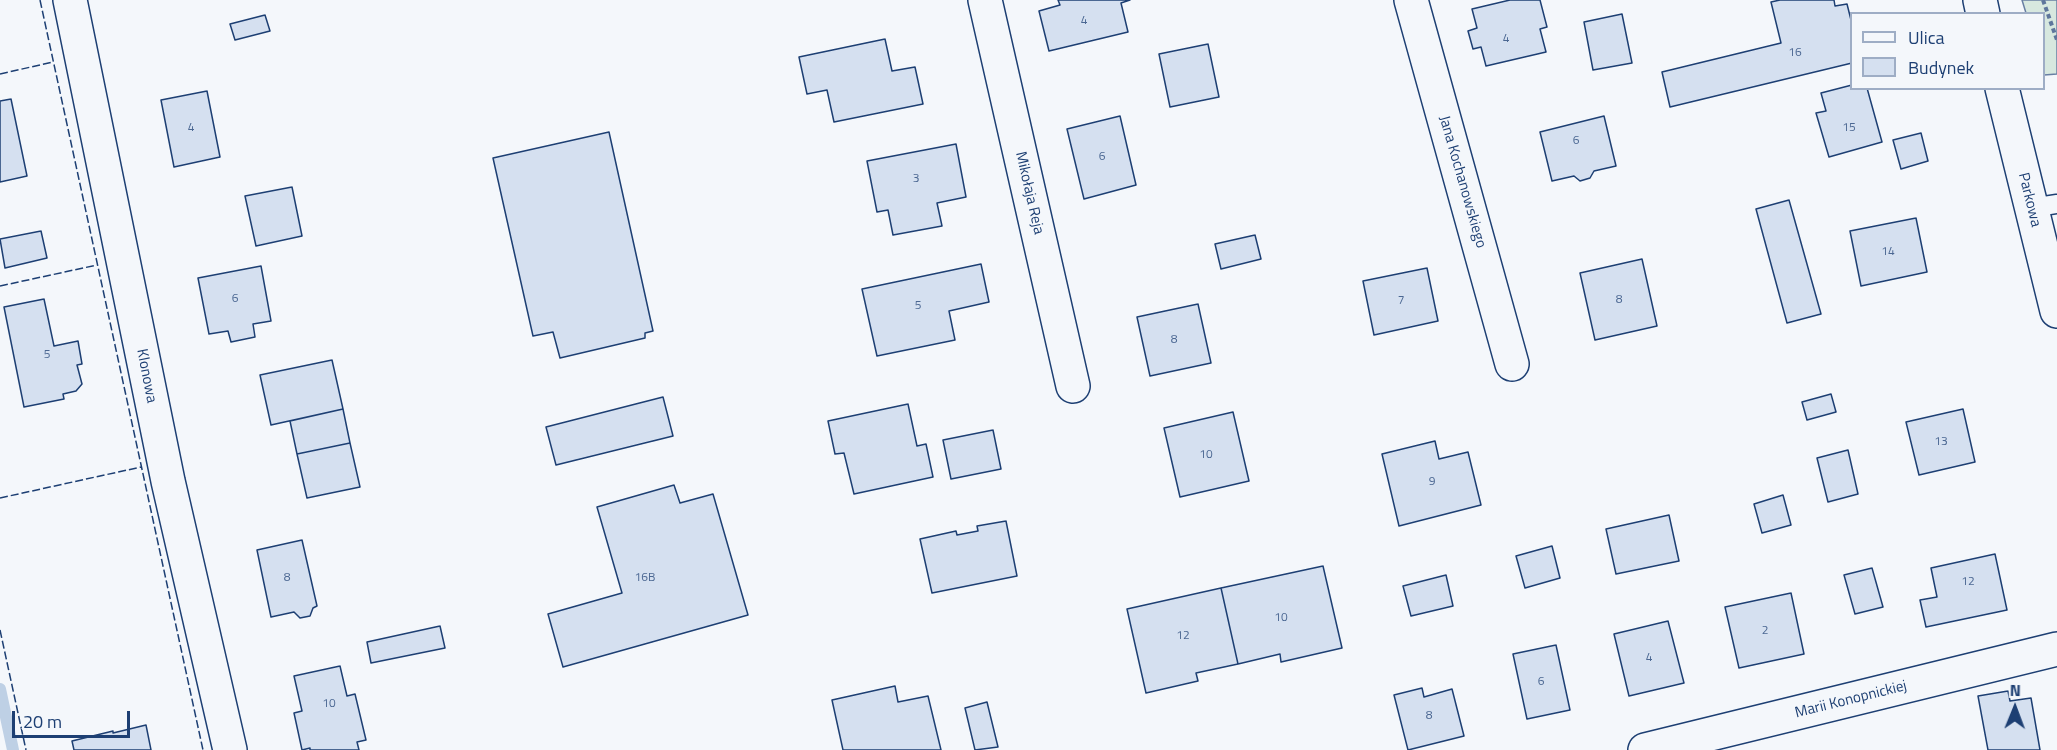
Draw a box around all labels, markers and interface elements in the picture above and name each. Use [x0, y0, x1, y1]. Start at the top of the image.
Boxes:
legend [1850, 12, 2045, 90]
house number: 4 [1081, 14, 1087, 28]
text: Ulica [1908, 24, 1945, 51]
house number: 4 [1503, 32, 1509, 46]
house number: 16 [1788, 46, 1802, 60]
text: Budynek [1908, 54, 1974, 81]
street label: Jana Kochanowskiego [1434, 114, 1490, 250]
house number: 4 [188, 121, 194, 135]
house number: 15 [1842, 121, 1856, 135]
house number: 6 [1573, 134, 1579, 148]
street label: Mikołaja Reja [1011, 150, 1047, 236]
house number: 6 [1099, 150, 1105, 164]
street label: Parkowa [2014, 171, 2044, 229]
house number: 3 [913, 172, 919, 186]
house number: 14 [1881, 245, 1895, 259]
house number: 6 [232, 292, 238, 306]
house number: 8 [1616, 293, 1622, 307]
house number: 7 [1398, 294, 1404, 308]
house number: 5 [915, 299, 921, 313]
house number: 8 [1171, 333, 1177, 347]
street label: Klonowa [132, 347, 160, 405]
house number: 5 [44, 348, 50, 362]
house number: 13 [1934, 435, 1948, 449]
house number: 10 [1199, 448, 1213, 462]
house number: 9 [1429, 475, 1435, 489]
house number: 8 [284, 571, 290, 585]
house number: 16B [635, 571, 655, 585]
house number: 12 [1961, 575, 1975, 589]
house number: 10 [1274, 611, 1288, 625]
house number: 2 [1762, 624, 1768, 638]
house number: 12 [1176, 629, 1190, 643]
house number: 4 [1646, 651, 1652, 665]
house number: 6 [1538, 675, 1544, 689]
street label: Marii Konopnickiej [1793, 677, 1909, 723]
north arrow [1985, 678, 2045, 738]
text: N [2010, 678, 2021, 702]
house number: 10 [322, 697, 336, 711]
scale bar [15, 699, 134, 737]
text: 20 m [23, 708, 62, 735]
house number: 8 [1426, 709, 1432, 723]

